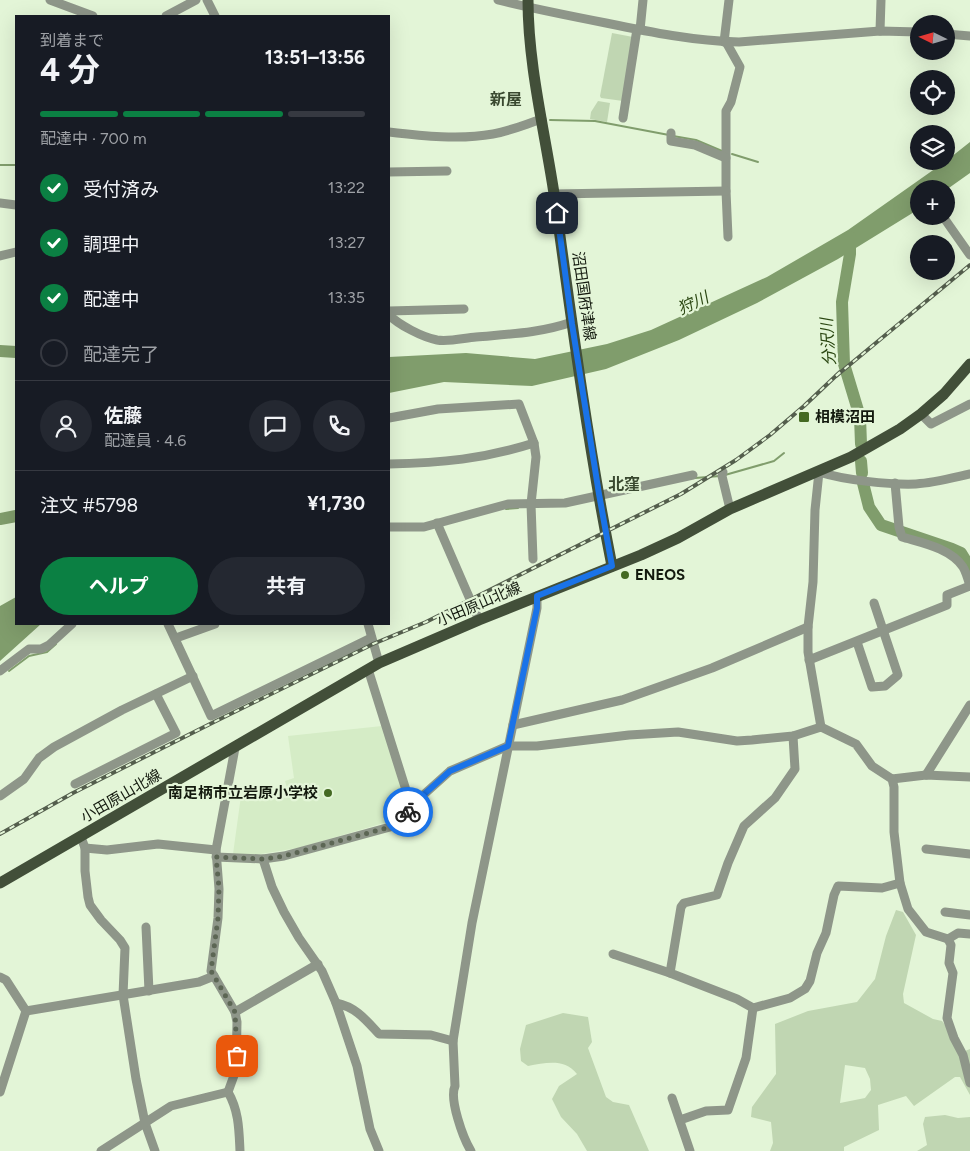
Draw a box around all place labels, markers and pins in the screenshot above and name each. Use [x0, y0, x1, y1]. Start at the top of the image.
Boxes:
pin [536, 192, 578, 234]
place label: 相模沼田 [815, 408, 875, 426]
marker: 相模沼田 [797, 410, 811, 424]
place label: ENEOS [635, 566, 685, 584]
marker: ENEOS [619, 569, 631, 581]
place label: 南足柄市立岩原小学校 [168, 784, 318, 802]
marker: 南足柄市立岩原小学校 [322, 787, 334, 799]
pin [216, 1035, 258, 1077]

